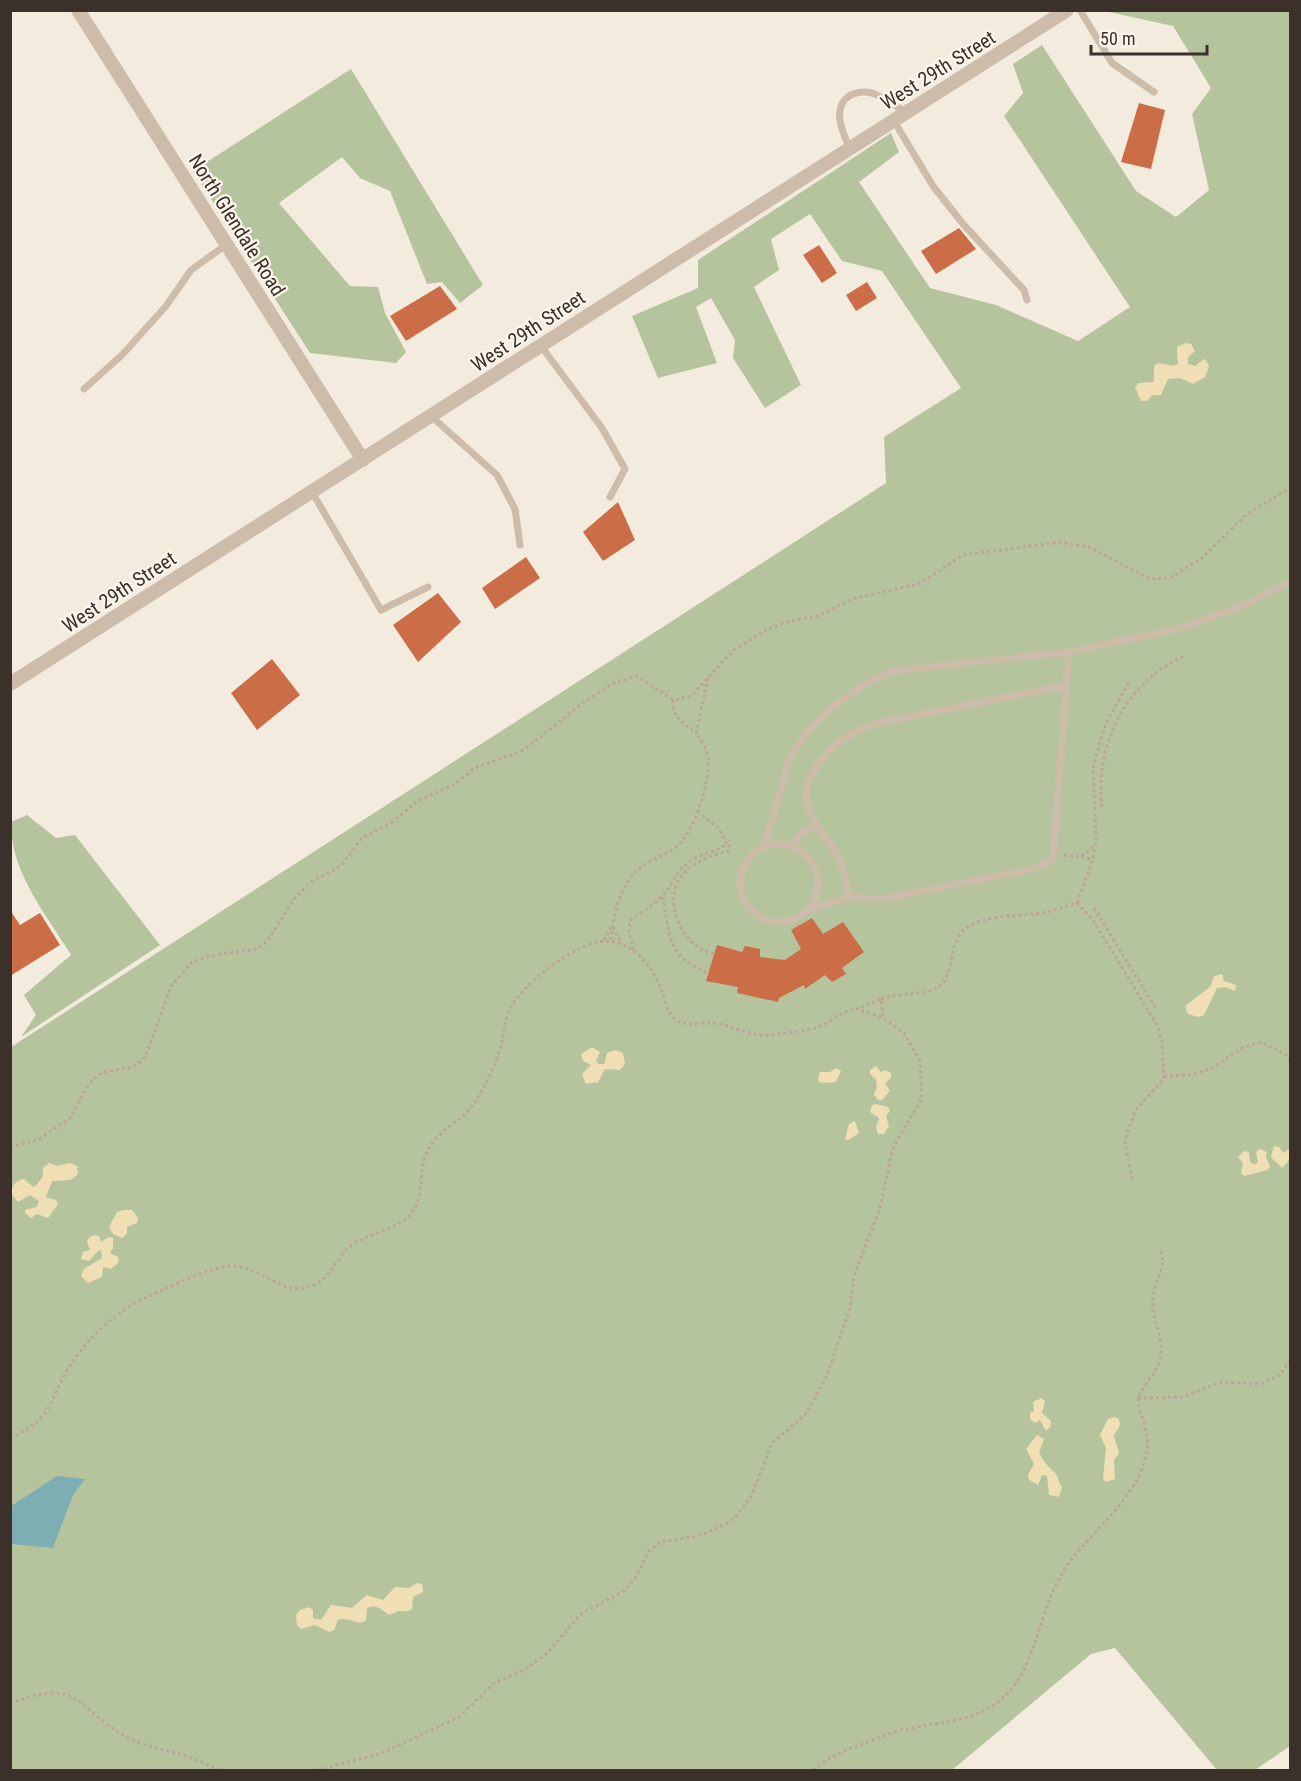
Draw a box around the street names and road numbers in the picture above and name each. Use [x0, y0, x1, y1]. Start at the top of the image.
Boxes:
street label: West 29th Street [876, 25, 1000, 115]
street label: North Glendale Road [184, 150, 290, 300]
street label: West 29th Street [467, 285, 589, 377]
street label: West 29th Street [58, 546, 180, 638]

